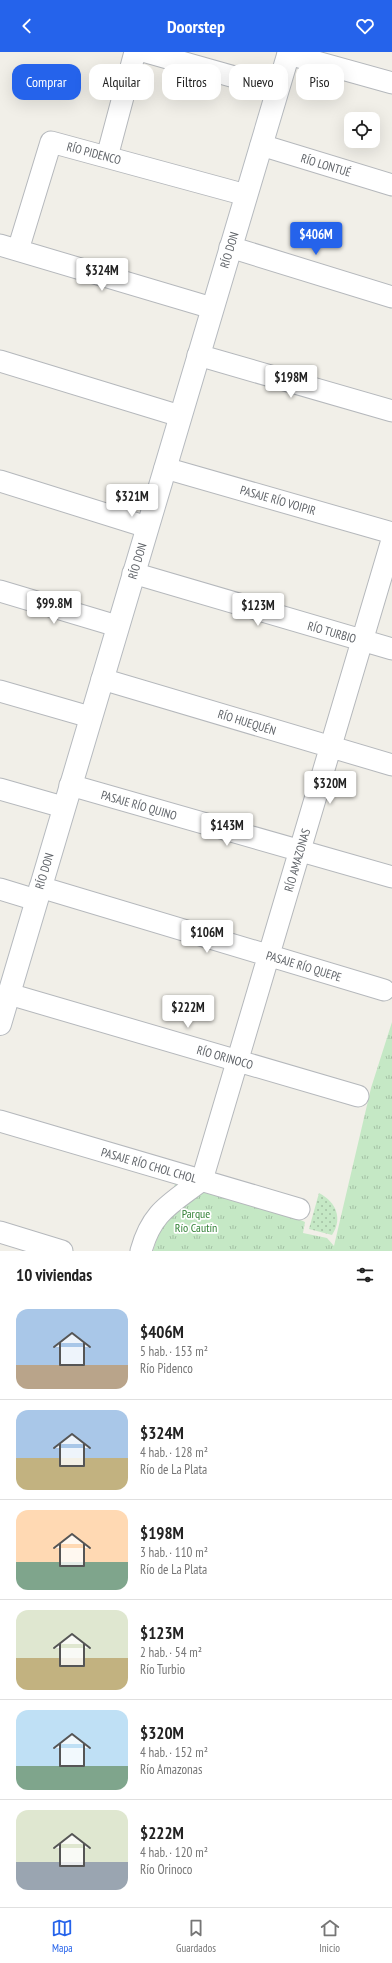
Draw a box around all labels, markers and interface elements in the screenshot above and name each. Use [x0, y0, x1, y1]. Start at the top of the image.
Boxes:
icon: back [16, 15, 38, 37]
text: Doorstep [167, 15, 225, 38]
icon: heart [354, 15, 376, 37]
chip: Comprar [12, 64, 81, 100]
chip: Alquilar [89, 64, 154, 100]
chip: Filtros [162, 64, 221, 100]
chip: Nuevo [229, 64, 288, 100]
chip: Piso [296, 64, 344, 100]
map controls [344, 112, 380, 148]
button: locate [344, 112, 380, 148]
street label: RÍO PIDENCO [65, 139, 123, 168]
street label: RÍO LONTUÉ [299, 150, 353, 180]
pin: $406M [288, 222, 344, 256]
text: $406M [299, 226, 333, 243]
street label: RÍO DON [216, 230, 242, 270]
pin: $324M [74, 258, 130, 292]
text: $324M [85, 262, 119, 279]
pin: $198M [263, 365, 319, 399]
text: $198M [274, 369, 308, 386]
street label: PASAJE RÍO VOIPIR [238, 482, 318, 518]
pin: $321M [104, 484, 160, 518]
text: $321M [115, 488, 149, 505]
street label: RÍO DON [124, 541, 150, 581]
pin: $99.8M [21, 591, 87, 625]
pin: $123M [230, 593, 286, 627]
text: $99.8M [36, 595, 72, 612]
text: $123M [241, 597, 275, 614]
street label: RÍO TURBIO [306, 618, 358, 646]
street label: RÍO HUEQUÉN [216, 706, 278, 738]
pin: $320M [302, 771, 358, 805]
text: $320M [313, 775, 347, 792]
street label: PASAJE RÍO QUINO [99, 787, 179, 823]
pin: $143M [199, 813, 255, 847]
text: $143M [210, 817, 244, 834]
street label: RÍO AMAZONAS [281, 827, 313, 893]
street label: RÍO DON [31, 851, 57, 891]
pin: $106M [179, 920, 235, 954]
text: $106M [190, 924, 224, 941]
street label: PASAJE RÍO QUEPE [264, 947, 344, 985]
pin: $222M [160, 995, 216, 1029]
text: $222M [171, 999, 205, 1016]
street label: RÍO ORINOCO [195, 1042, 255, 1072]
street label: PASAJE RÍO CHOL CHOL [100, 1144, 199, 1186]
park label: Parque Río Cautín [175, 1206, 217, 1235]
text: 10 viviendas [16, 1264, 92, 1286]
icon: filters [354, 1264, 376, 1286]
text: $406M [140, 1321, 184, 1343]
icon: home [48, 1325, 96, 1373]
text: 5 hab. · 153 m² [140, 1343, 208, 1360]
text: Río Pidenco [140, 1360, 193, 1377]
text: $324M [140, 1422, 184, 1444]
icon: home [48, 1426, 96, 1474]
text: 4 hab. · 128 m² [140, 1444, 208, 1461]
text: Río de La Plata [140, 1461, 207, 1478]
text: $198M [140, 1522, 184, 1544]
icon: home [48, 1526, 96, 1574]
text: 3 hab. · 110 m² [140, 1544, 208, 1561]
text: Río de La Plata [140, 1561, 207, 1578]
text: $123M [140, 1622, 184, 1644]
icon: home [48, 1626, 96, 1674]
text: 2 hab. · 54 m² [140, 1644, 202, 1661]
text: Río Turbio [140, 1661, 185, 1678]
text: $320M [140, 1722, 184, 1744]
icon: home [48, 1726, 96, 1774]
text: 4 hab. · 152 m² [140, 1744, 208, 1761]
text: Río Amazonas [140, 1761, 202, 1778]
text: $222M [140, 1822, 184, 1844]
icon: home [48, 1826, 96, 1874]
text: 4 hab. · 120 m² [140, 1844, 208, 1861]
text: Río Orinoco [140, 1861, 192, 1878]
tab: Mapa [51, 1917, 73, 1955]
tab: Guardados [176, 1917, 216, 1955]
tab: Inicio [319, 1917, 341, 1955]

